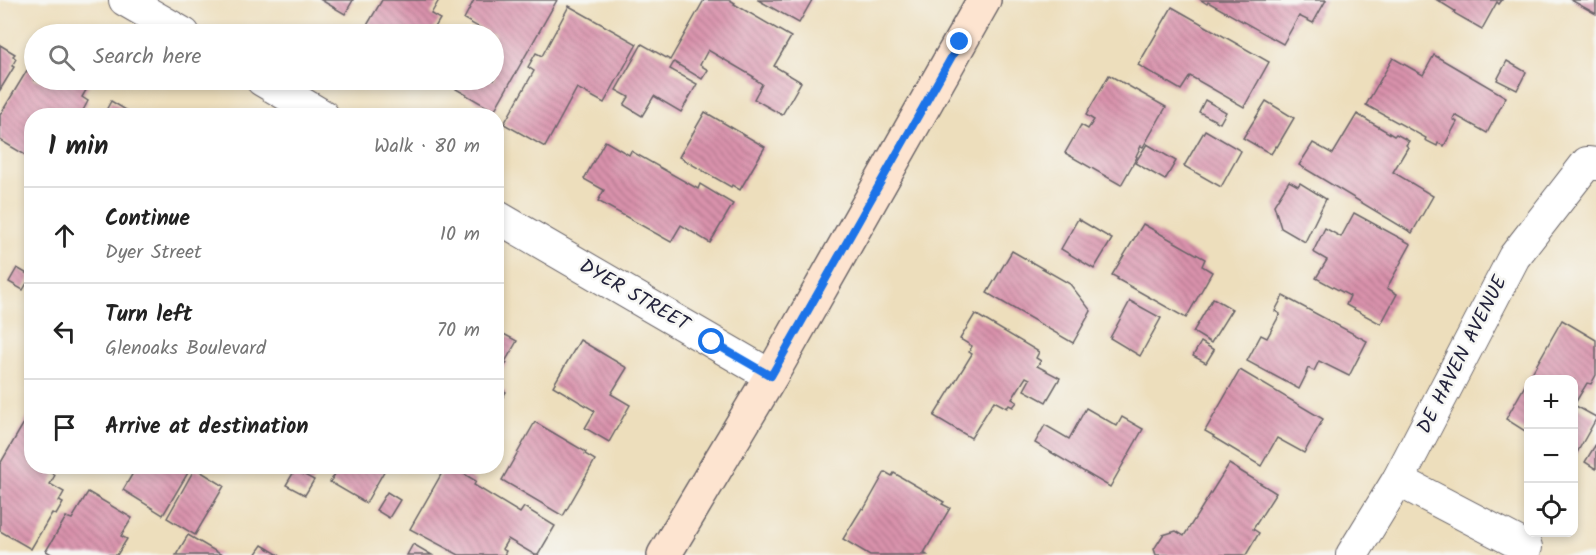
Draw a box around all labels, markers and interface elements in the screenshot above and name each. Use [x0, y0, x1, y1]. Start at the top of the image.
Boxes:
search box [24, 24, 504, 90]
route end [946, 28, 972, 54]
text: Search here [93, 40, 201, 75]
icon: search [45, 41, 78, 74]
text: 1 min [48, 126, 108, 168]
text: Walk · 80 m [374, 131, 480, 163]
text: Continue [105, 202, 190, 237]
icon: ahead [48, 219, 81, 252]
text: 10 m [440, 219, 480, 251]
text: Dyer Street [105, 237, 202, 269]
street label: DYER STREET [573, 251, 697, 342]
street label: DE HAVEN AVENUE [1409, 269, 1517, 440]
text: Turn left [105, 298, 192, 333]
icon: left [48, 315, 81, 348]
text: 70 m [437, 315, 480, 347]
route start [698, 328, 724, 354]
text: Glenoaks Boulevard [105, 333, 266, 365]
map controls [1524, 375, 1578, 537]
button: + [1524, 375, 1578, 429]
text: Arrive at destination [105, 410, 308, 445]
icon: arrive [48, 411, 81, 444]
button: − [1524, 429, 1578, 483]
button: locate [1524, 483, 1578, 537]

